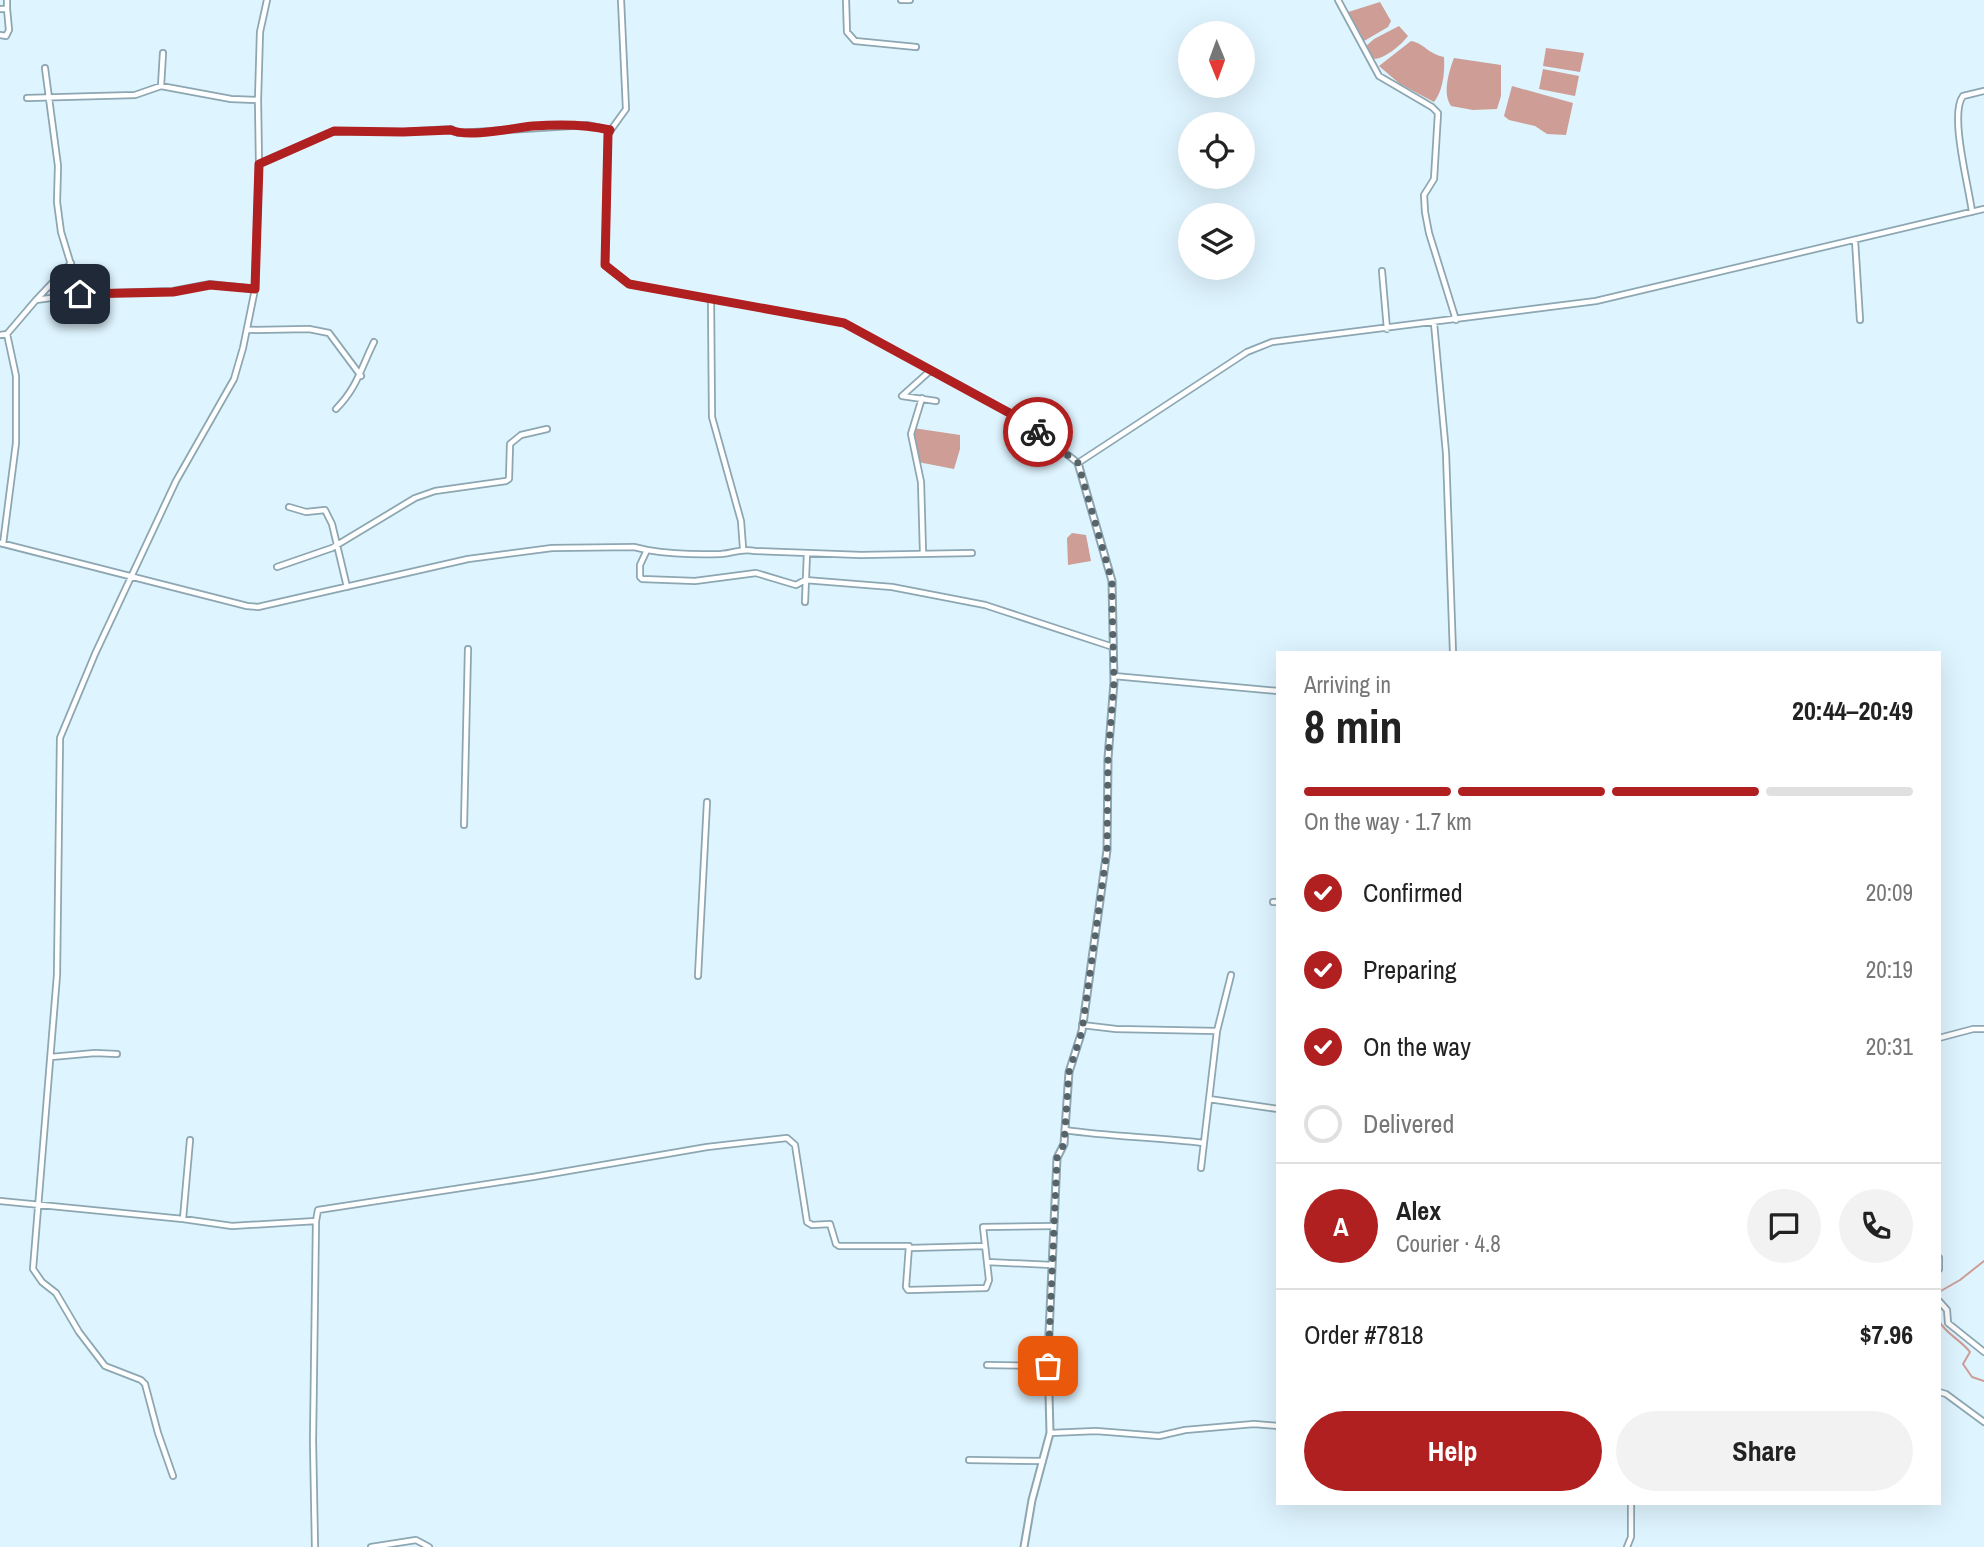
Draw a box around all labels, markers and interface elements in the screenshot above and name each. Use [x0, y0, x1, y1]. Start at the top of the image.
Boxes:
north arrow [1178, 21, 1255, 98]
map controls [1178, 21, 1255, 280]
button: locate [1178, 112, 1255, 189]
button: layers [1178, 203, 1255, 280]
pin [50, 264, 110, 324]
icon: home [61, 275, 99, 313]
courier [1003, 397, 1073, 467]
icon: bike [1019, 413, 1057, 451]
text: Arriving in [1304, 669, 1391, 700]
text: 20:44–20:49 [1792, 693, 1913, 728]
text: 8 min [1304, 695, 1403, 757]
text: On the way · 1.7 km [1304, 806, 1472, 837]
icon: check [1304, 874, 1342, 912]
text: Confirmed [1363, 875, 1463, 910]
text: 20:09 [1866, 877, 1913, 908]
icon: check [1304, 951, 1342, 989]
text: Preparing [1363, 952, 1457, 987]
text: 20:19 [1866, 954, 1913, 985]
icon: check [1304, 1028, 1342, 1066]
text: On the way [1363, 1029, 1471, 1064]
text: 20:31 [1866, 1031, 1913, 1062]
text: Delivered [1363, 1106, 1454, 1141]
button: chat [1747, 1189, 1821, 1263]
button: phone [1839, 1189, 1913, 1263]
text: Alex [1396, 1193, 1441, 1228]
text: A [1333, 1209, 1349, 1244]
text: Courier · 4.8 [1396, 1228, 1501, 1259]
text: Order #7818 [1304, 1317, 1424, 1352]
text: $7.96 [1860, 1317, 1913, 1352]
pin [1018, 1336, 1078, 1396]
icon: bag [1029, 1347, 1067, 1385]
button: Help [1304, 1411, 1602, 1491]
button: Share [1616, 1411, 1913, 1491]

